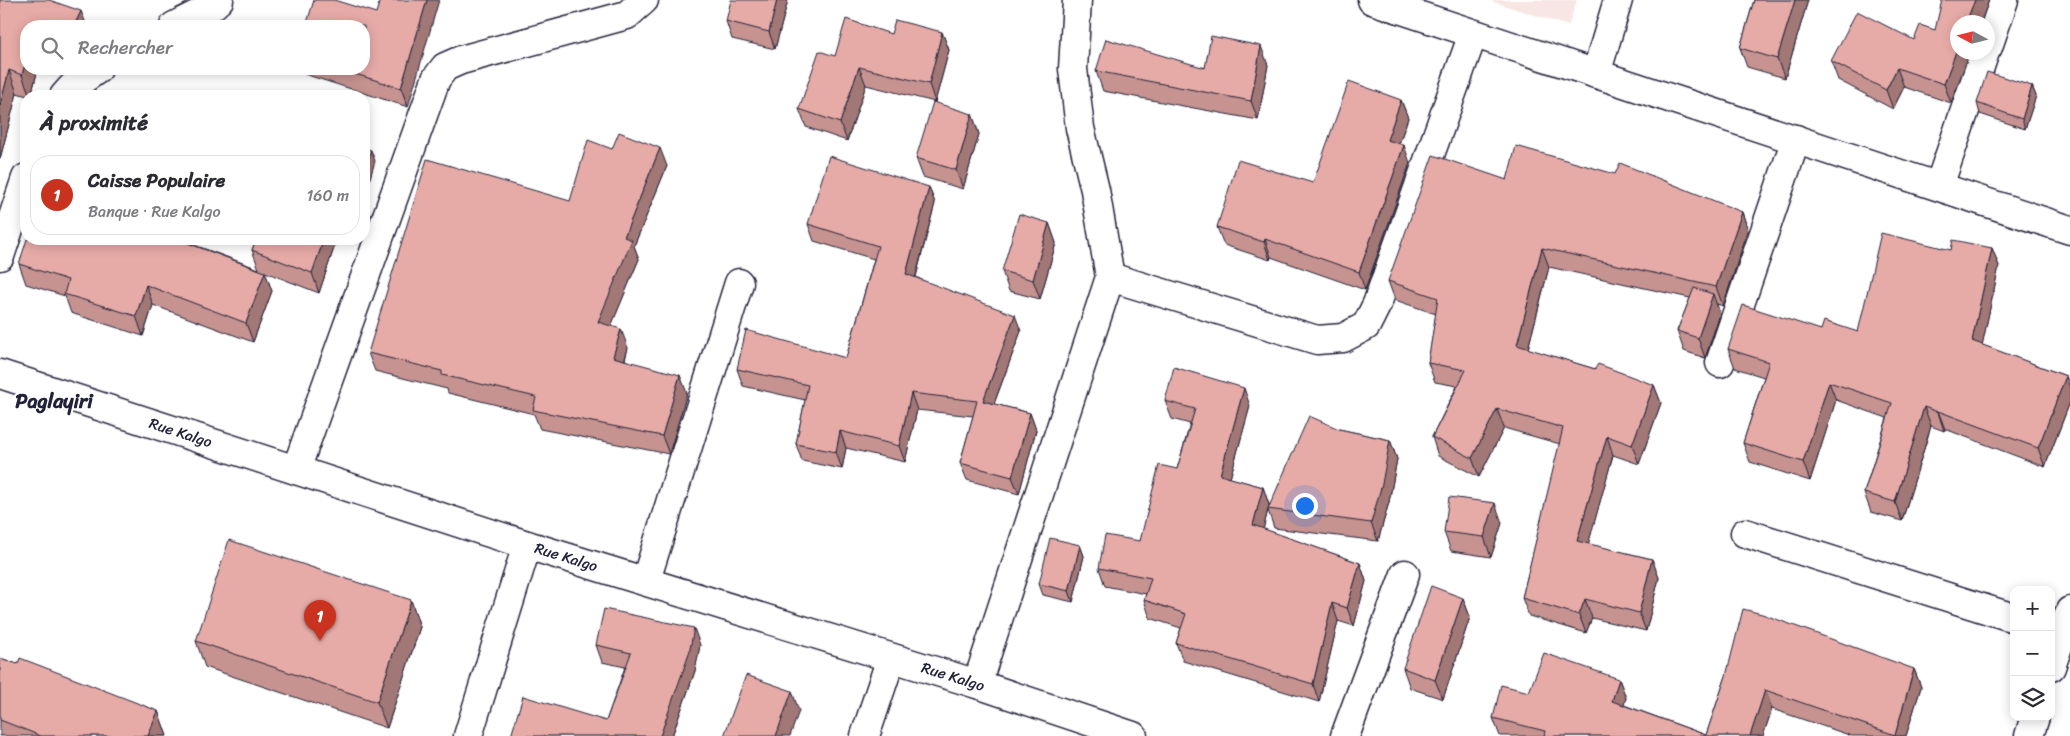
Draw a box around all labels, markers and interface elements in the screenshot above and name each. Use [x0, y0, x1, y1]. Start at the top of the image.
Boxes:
north arrow [1950, 15, 1995, 60]
search box [20, 20, 370, 75]
text: Rechercher [78, 31, 173, 64]
icon: search [38, 34, 66, 62]
text: À proximité [40, 104, 148, 142]
text: Caisse Populaire [88, 164, 225, 197]
text: 1 [54, 181, 60, 210]
text: 160 m [306, 181, 349, 210]
text: Banque · Rue Kalgo [88, 197, 221, 226]
district label: Paglayiri [15, 384, 94, 419]
street label: Rue Kalgo [146, 410, 216, 455]
your location [1292, 493, 1318, 519]
street label: Rue Kalgo [531, 535, 601, 579]
map controls [2010, 586, 2055, 721]
button: + [2010, 586, 2055, 631]
pin: 1 [304, 600, 336, 641]
button: − [2010, 631, 2055, 676]
street label: Rue Kalgo [918, 655, 989, 699]
button: layers [2010, 676, 2055, 721]

